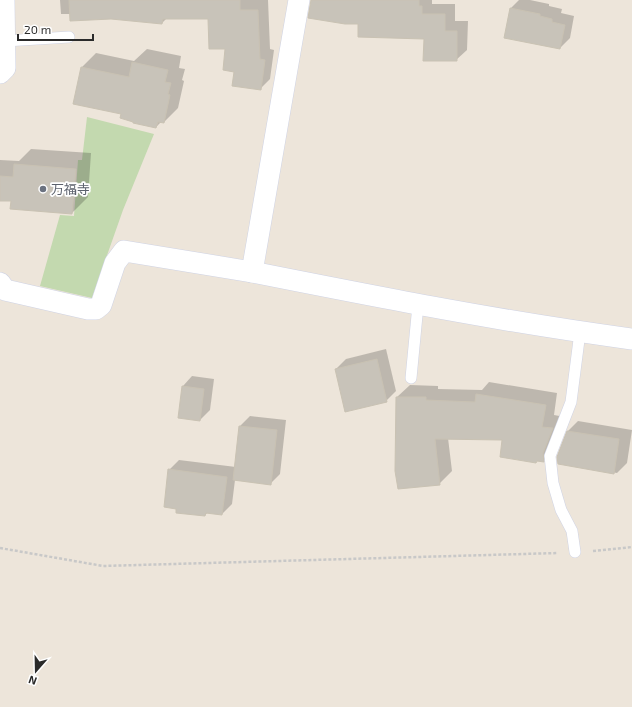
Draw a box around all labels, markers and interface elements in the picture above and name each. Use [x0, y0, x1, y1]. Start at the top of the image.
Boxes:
scale bar [18, 16, 93, 42]
text: 20 m [24, 22, 51, 36]
place label: 万福寺 [51, 181, 90, 197]
marker: 万福寺 [38, 184, 48, 194]
north arrow [16, 651, 56, 691]
text: N [26, 673, 38, 688]

